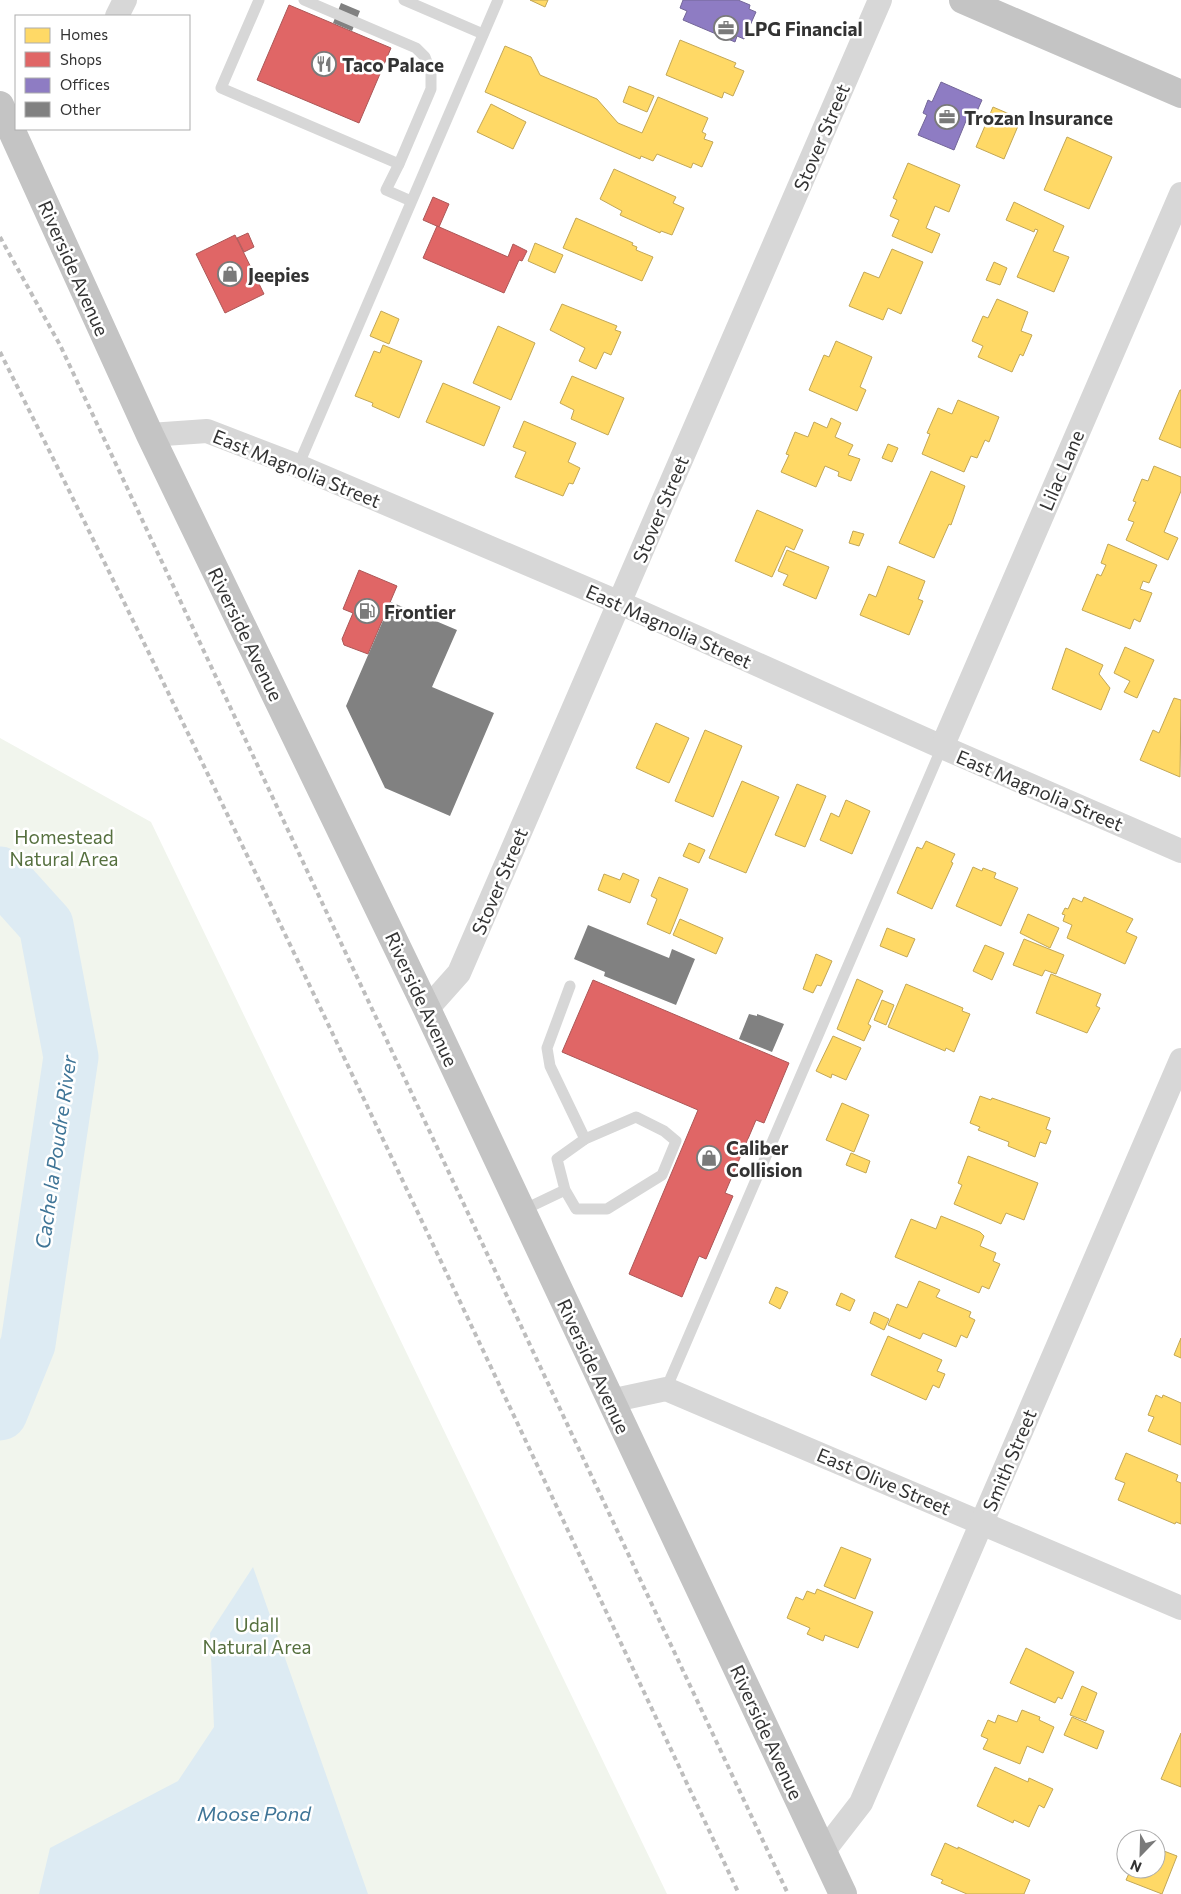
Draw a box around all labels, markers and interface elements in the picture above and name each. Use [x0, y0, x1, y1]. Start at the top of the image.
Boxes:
legend [15, 15, 190, 130]
office icon: LPG Financial [713, 15, 739, 41]
place label: LPG Financial [744, 17, 863, 40]
text: Homes [60, 25, 108, 43]
text: Shops [60, 50, 102, 68]
restaurant icon: Taco Palace [311, 51, 337, 77]
place label: Taco Palace [342, 53, 444, 76]
text: Offices [60, 75, 110, 93]
street label: Stover Street [788, 80, 854, 194]
text: Other [60, 100, 101, 118]
office icon: Trozan Insurance [934, 104, 960, 130]
place label: Trozan Insurance [964, 106, 1113, 129]
street label: Riverside Avenue [34, 197, 114, 339]
shop icon: Jeepies [217, 261, 243, 287]
place label: Jeepies [248, 263, 310, 286]
street label: East Magnolia Street [210, 424, 384, 512]
street label: Lilac Lane [1034, 426, 1088, 514]
street label: Stover Street [627, 452, 693, 566]
street label: Riverside Avenue [204, 563, 288, 705]
street label: East Magnolia Street [583, 579, 755, 673]
fuel station icon: Frontier [354, 598, 380, 624]
place label: Frontier [384, 600, 456, 623]
street label: East Magnolia Street [953, 745, 1127, 836]
street label: Stover Street [466, 824, 532, 938]
park label: Homestead Natural Area [10, 825, 118, 870]
street label: Riverside Avenue [381, 928, 463, 1070]
water label: Cache la Poudre River [30, 1053, 81, 1250]
place label: Caliber Collision [726, 1136, 802, 1181]
shop icon: Caliber Collision [696, 1145, 722, 1171]
street label: Riverside Avenue [553, 1295, 635, 1437]
street label: Smith Street [977, 1405, 1041, 1514]
street label: East Olive Street [814, 1442, 955, 1520]
park label: Udall Natural Area [203, 1613, 311, 1658]
street label: Riverside Avenue [726, 1661, 808, 1803]
water label: Moose Pond [197, 1801, 312, 1825]
north arrow [1116, 1829, 1166, 1879]
text: N [1128, 1857, 1144, 1876]

